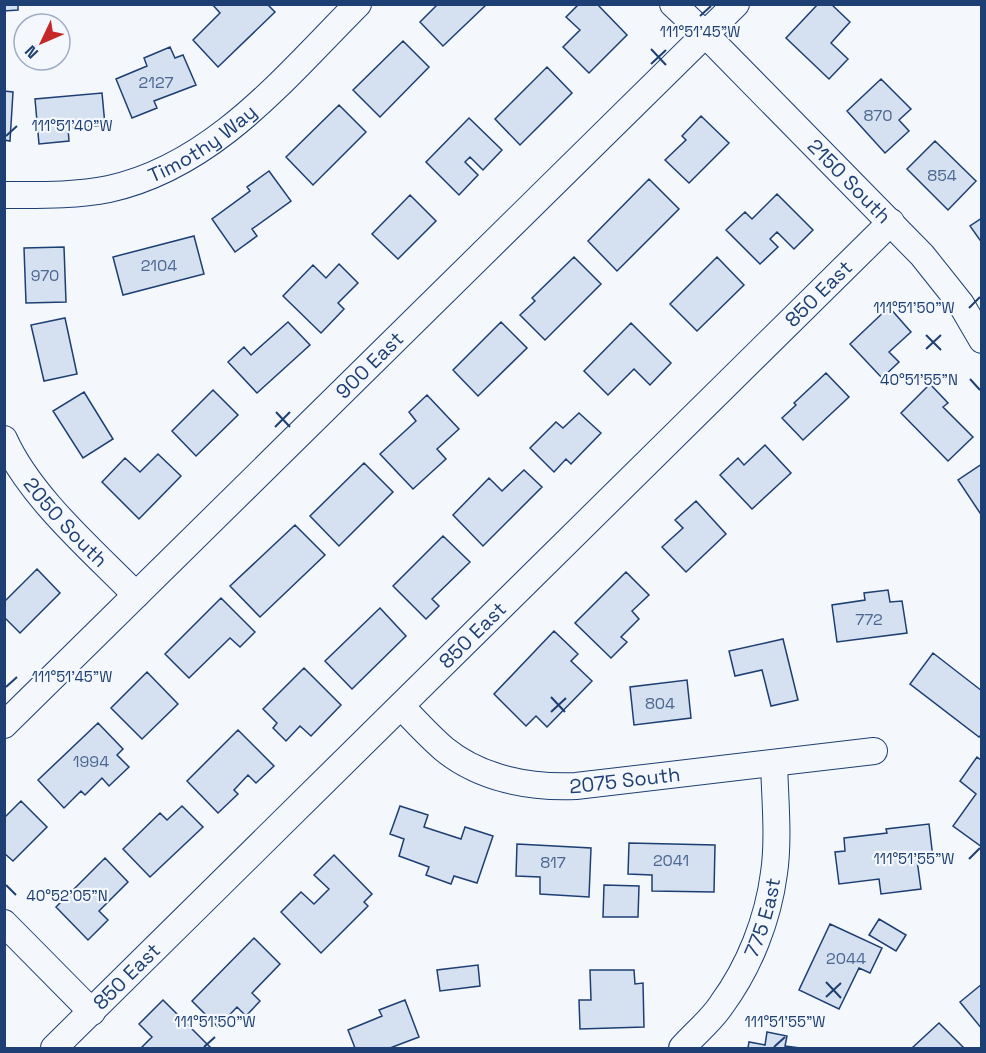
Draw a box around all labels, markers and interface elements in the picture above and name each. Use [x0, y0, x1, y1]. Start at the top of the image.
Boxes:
north arrow [12, 12, 72, 72]
text: 111°51'45"W [660, 22, 740, 41]
text: N [20, 41, 43, 63]
house number: 2127 [139, 72, 173, 93]
street label: Timothy Way [144, 99, 262, 188]
house number: 870 [864, 105, 892, 126]
text: 111°51'40"W [31, 116, 113, 135]
street label: 2150 South [802, 133, 897, 229]
house number: 854 [927, 165, 957, 186]
house number: 2104 [141, 255, 177, 276]
street label: 850 East [779, 255, 858, 333]
house number: 970 [31, 265, 59, 286]
text: 111°51'50"W [873, 298, 955, 317]
street label: 900 East [330, 326, 409, 404]
text: 40°51'55"N [880, 370, 958, 389]
street label: 2050 South [18, 472, 113, 573]
street label: 850 East [433, 596, 512, 674]
house number: 772 [855, 609, 883, 630]
text: 111°51'45"W [32, 667, 112, 686]
house number: 804 [645, 693, 675, 714]
house number: 1994 [73, 751, 109, 772]
street label: 2075 South [569, 761, 682, 799]
text: 111°51'55"W [874, 849, 954, 868]
house number: 2041 [653, 850, 689, 871]
house number: 817 [540, 852, 566, 873]
street label: 775 East [738, 876, 786, 961]
text: 40°52'05"N [26, 886, 108, 905]
street label: 850 East [87, 937, 166, 1015]
house number: 2044 [826, 948, 866, 969]
text: 111°51'50"W [174, 1012, 256, 1031]
text: 111°51'55"W [745, 1012, 825, 1031]

